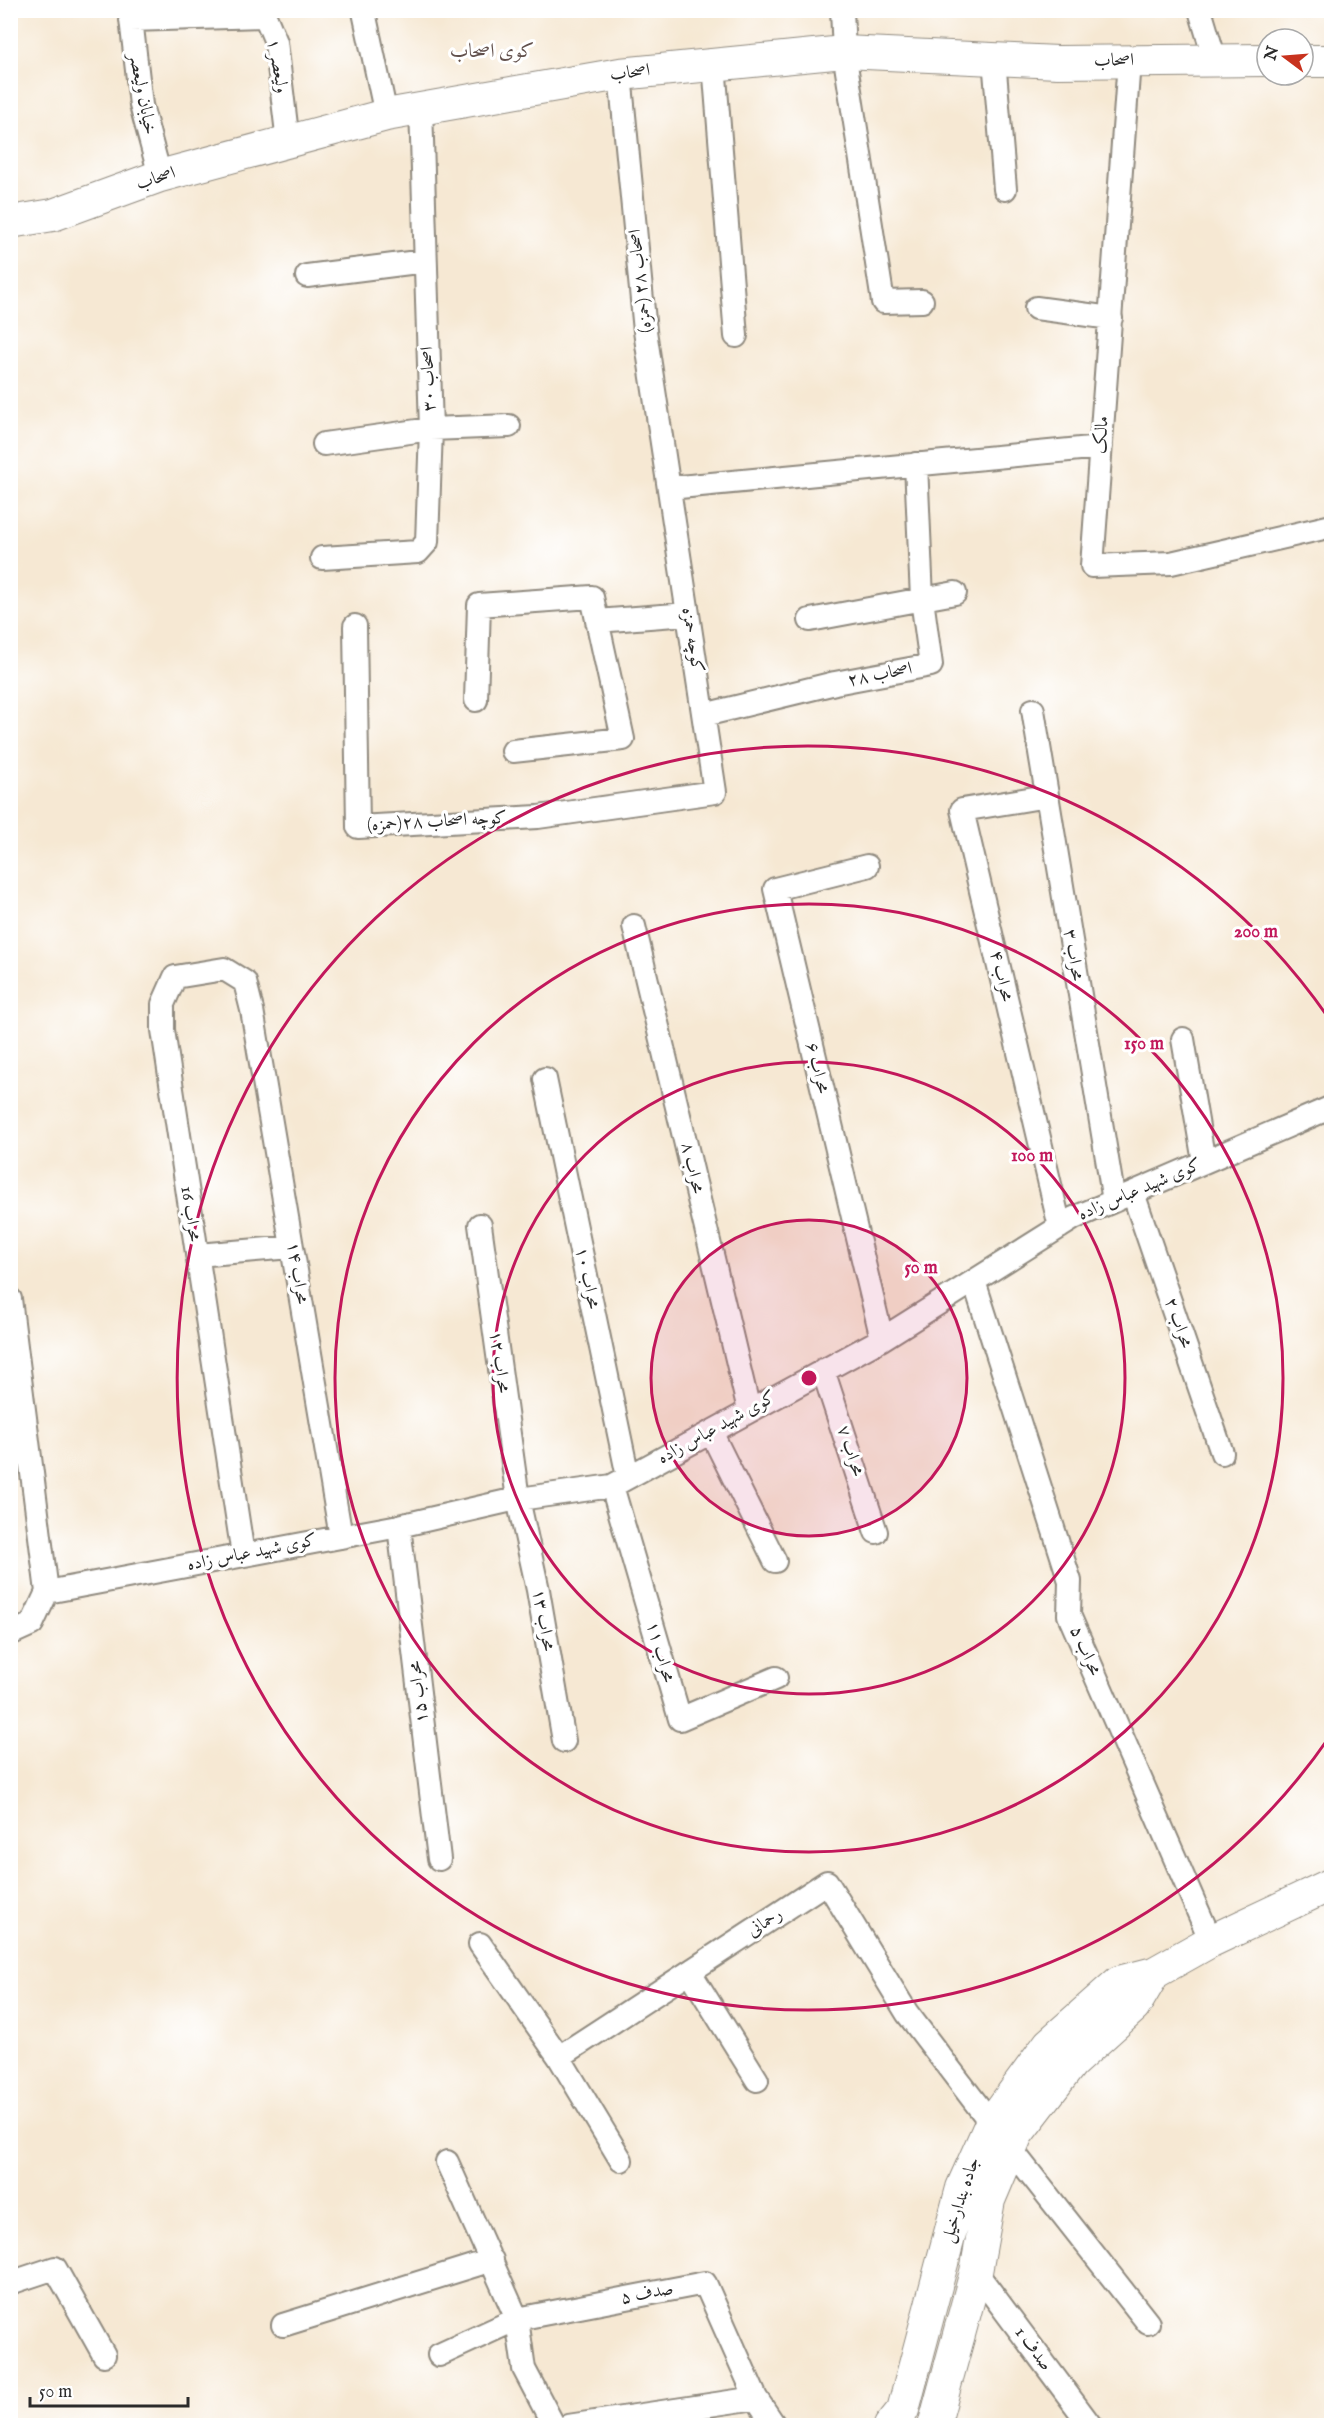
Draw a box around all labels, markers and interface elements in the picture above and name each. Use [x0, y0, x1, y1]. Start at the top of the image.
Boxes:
north arrow [1255, 27, 1315, 87]
street label: ولیعصر ۱ [261, 37, 293, 95]
district label: کوی اصحاب [450, 39, 534, 64]
text: N [1261, 44, 1284, 64]
street label: خیابان ولیعصر [122, 49, 161, 137]
street label: اصحاب [1094, 49, 1134, 73]
street label: اصحاب [609, 59, 651, 87]
street label: اصحاب [133, 162, 179, 196]
street label: اصحاب ۲۸ (حمزه) [624, 228, 658, 334]
street label: اصحاب ۳۰ [416, 346, 442, 412]
street label: مالک [1089, 415, 1115, 455]
street label: کوچه حمزه [676, 606, 708, 674]
street label: اصحاب ۲۸ [846, 657, 914, 693]
street label: کوچه اصحاب ۲۸(حمزه) [366, 807, 508, 837]
text: 200 m [1234, 921, 1278, 944]
street label: محراب ۳ [1058, 927, 1088, 983]
street label: محراب ۴ [984, 948, 1018, 1004]
text: 150 m [1124, 1033, 1164, 1056]
street label: محراب ۶ [800, 1040, 834, 1096]
street label: محراب ۸ [675, 1140, 709, 1196]
text: 100 m [1011, 1145, 1053, 1168]
street label: کوی شهید عباس زاده [1075, 1154, 1205, 1226]
street label: محراب 16 [174, 1185, 206, 1243]
street label: محراب ۱۴ [281, 1240, 313, 1306]
street label: محراب ۱۰ [569, 1245, 605, 1311]
text: 50 m [904, 1257, 938, 1280]
street label: محراب ۲ [1159, 1295, 1197, 1351]
street label: محراب ۱۲ [483, 1329, 515, 1395]
centre of rings [799, 1368, 819, 1388]
street label: کوی شهید عباس زاده [654, 1386, 780, 1470]
street label: محراب ۷ [831, 1423, 869, 1479]
street label: کوی شهید عباس زاده [185, 1529, 319, 1577]
street label: محراب ۱۳ [526, 1587, 560, 1653]
street label: محراب ۱۱ [640, 1619, 680, 1685]
street label: محراب ۵ [1064, 1623, 1106, 1680]
street label: محراب ۱۵ [404, 1659, 434, 1724]
street label: رحمانی [743, 1903, 787, 1943]
street label: جاده بندارخیل [936, 2154, 986, 2246]
street label: صدف ۵ [619, 2278, 675, 2310]
street label: صدف 1 [1009, 2322, 1057, 2376]
scale bar [30, 2370, 188, 2408]
text: 50 m [39, 2381, 72, 2404]

